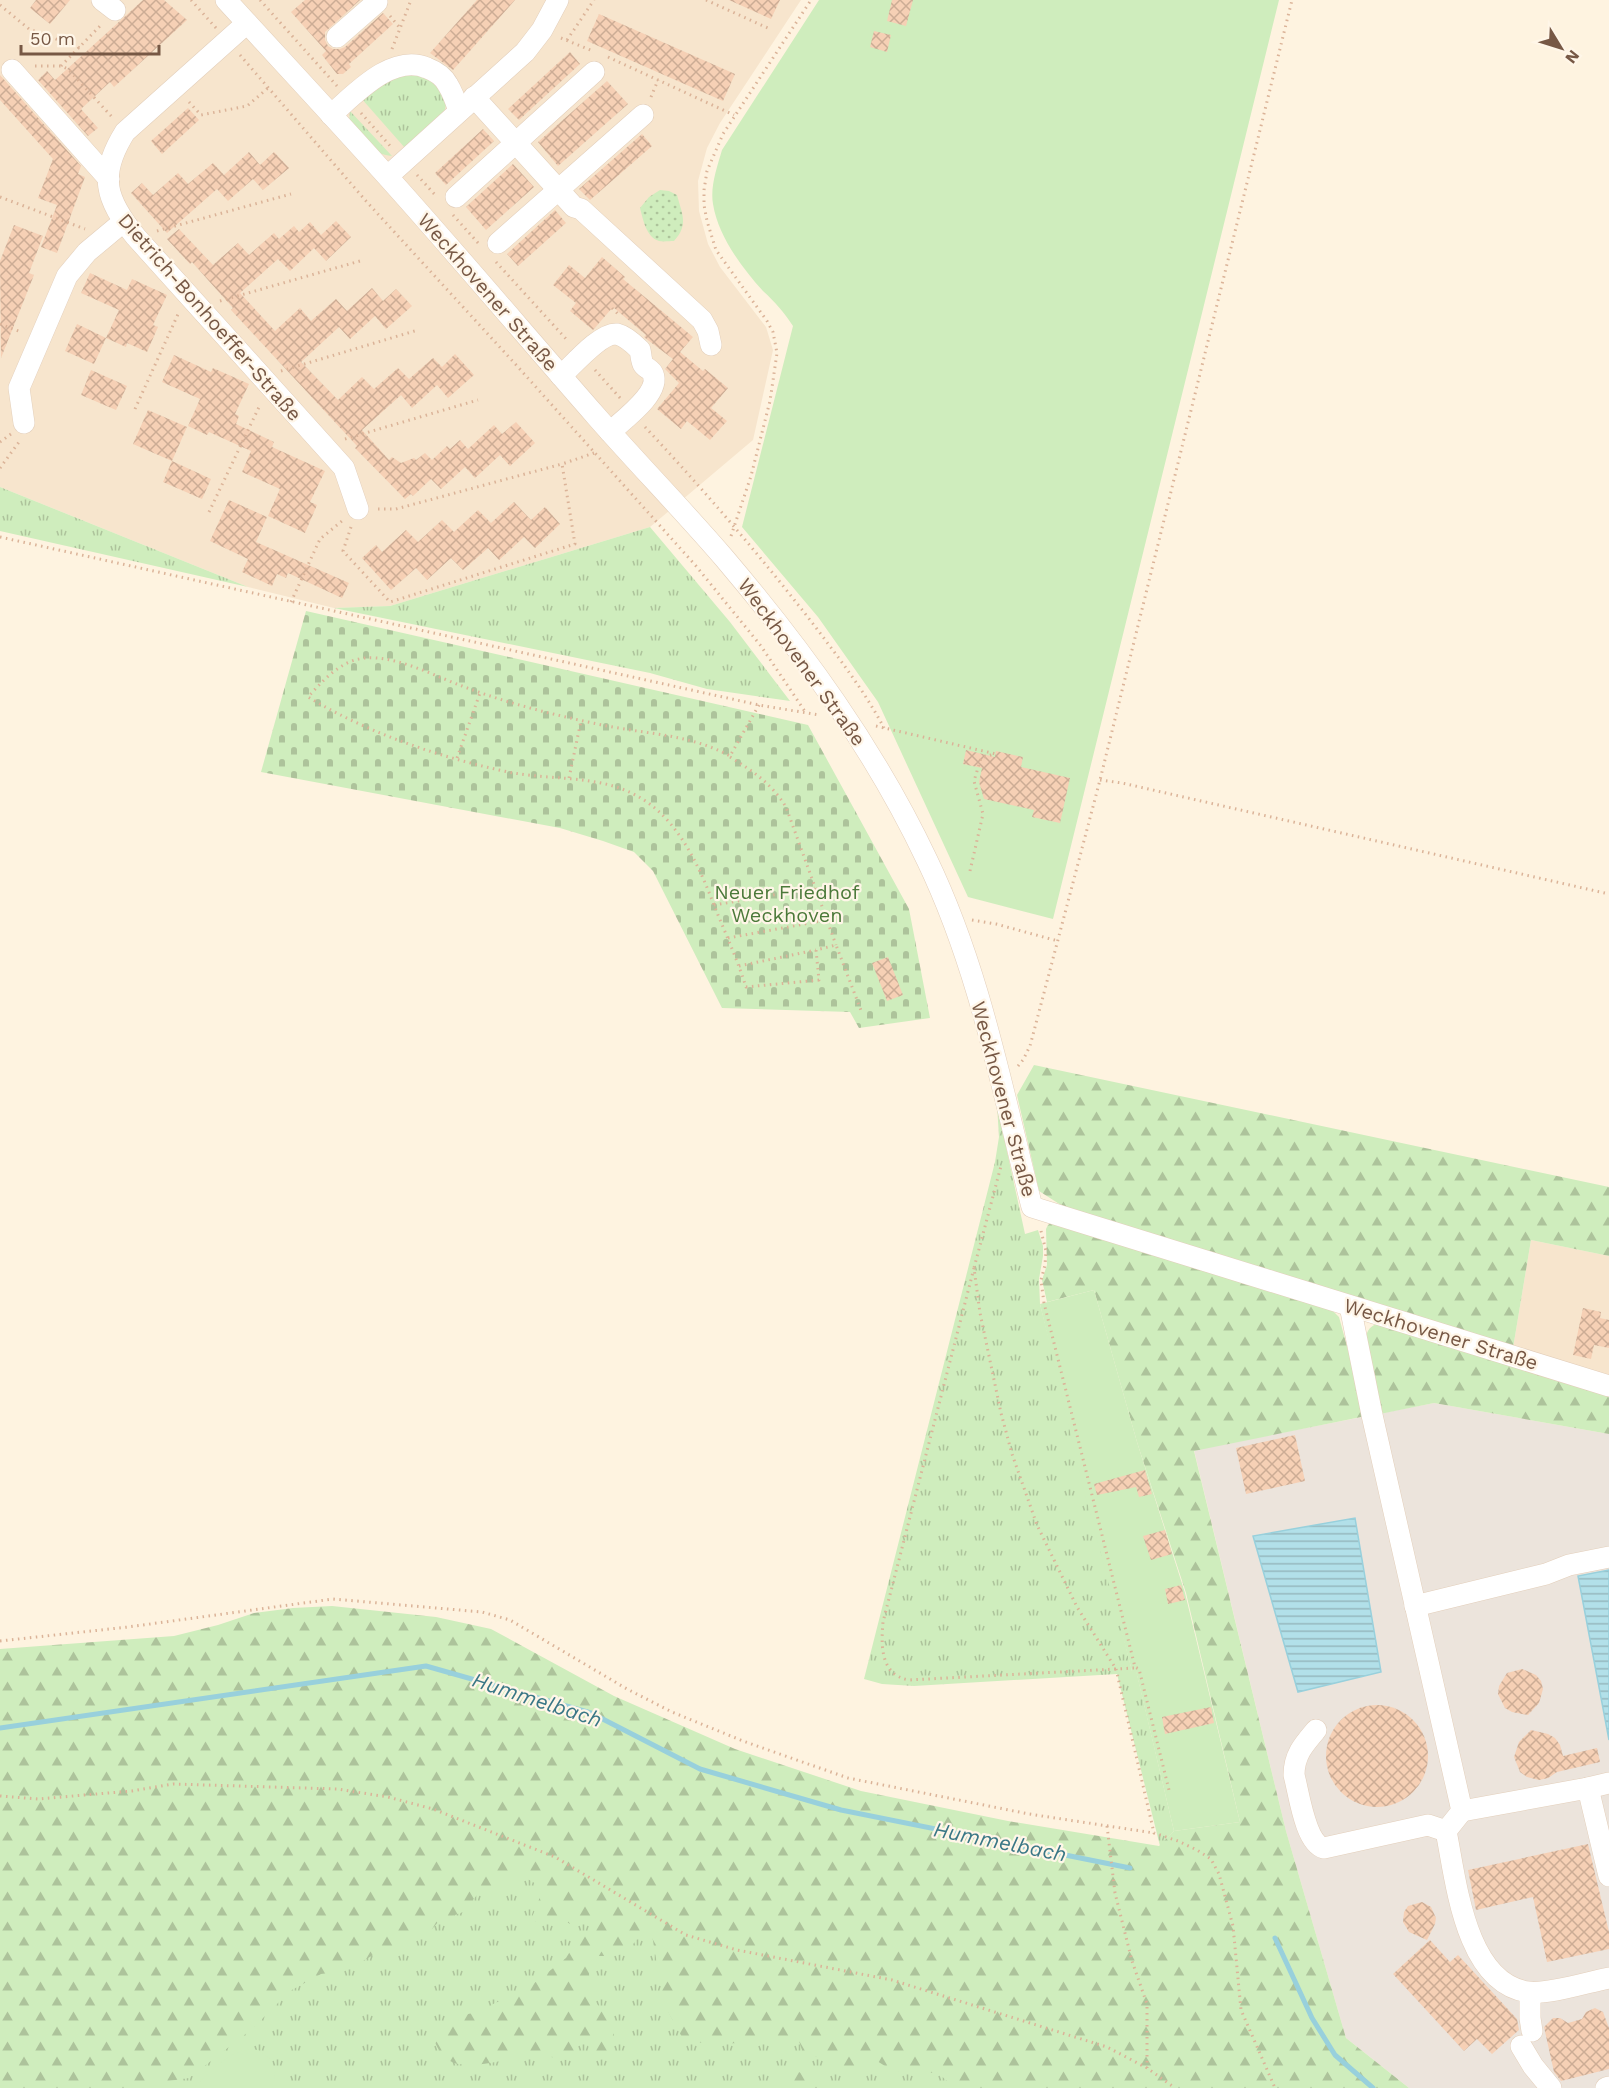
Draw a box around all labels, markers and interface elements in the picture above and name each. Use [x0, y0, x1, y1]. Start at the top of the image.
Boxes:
scale bar [21, 18, 159, 56]
north arrow [1531, 18, 1591, 78]
text: 50 m [30, 28, 75, 49]
text: N [1561, 46, 1584, 67]
street label: Dietrich-Bonhoeffer-Straße [113, 208, 307, 426]
street label: Weckhovener Straße [413, 208, 563, 376]
street label: Weckhovener Straße [733, 573, 871, 751]
park label: Neuer Friedhof Weckhoven [714, 880, 860, 927]
street label: Weckhovener Straße [966, 998, 1042, 1200]
street label: Weckhovener Straße [1341, 1293, 1541, 1375]
water label: Hummelbach [469, 1667, 605, 1732]
water label: Hummelbach [932, 1816, 1069, 1867]

